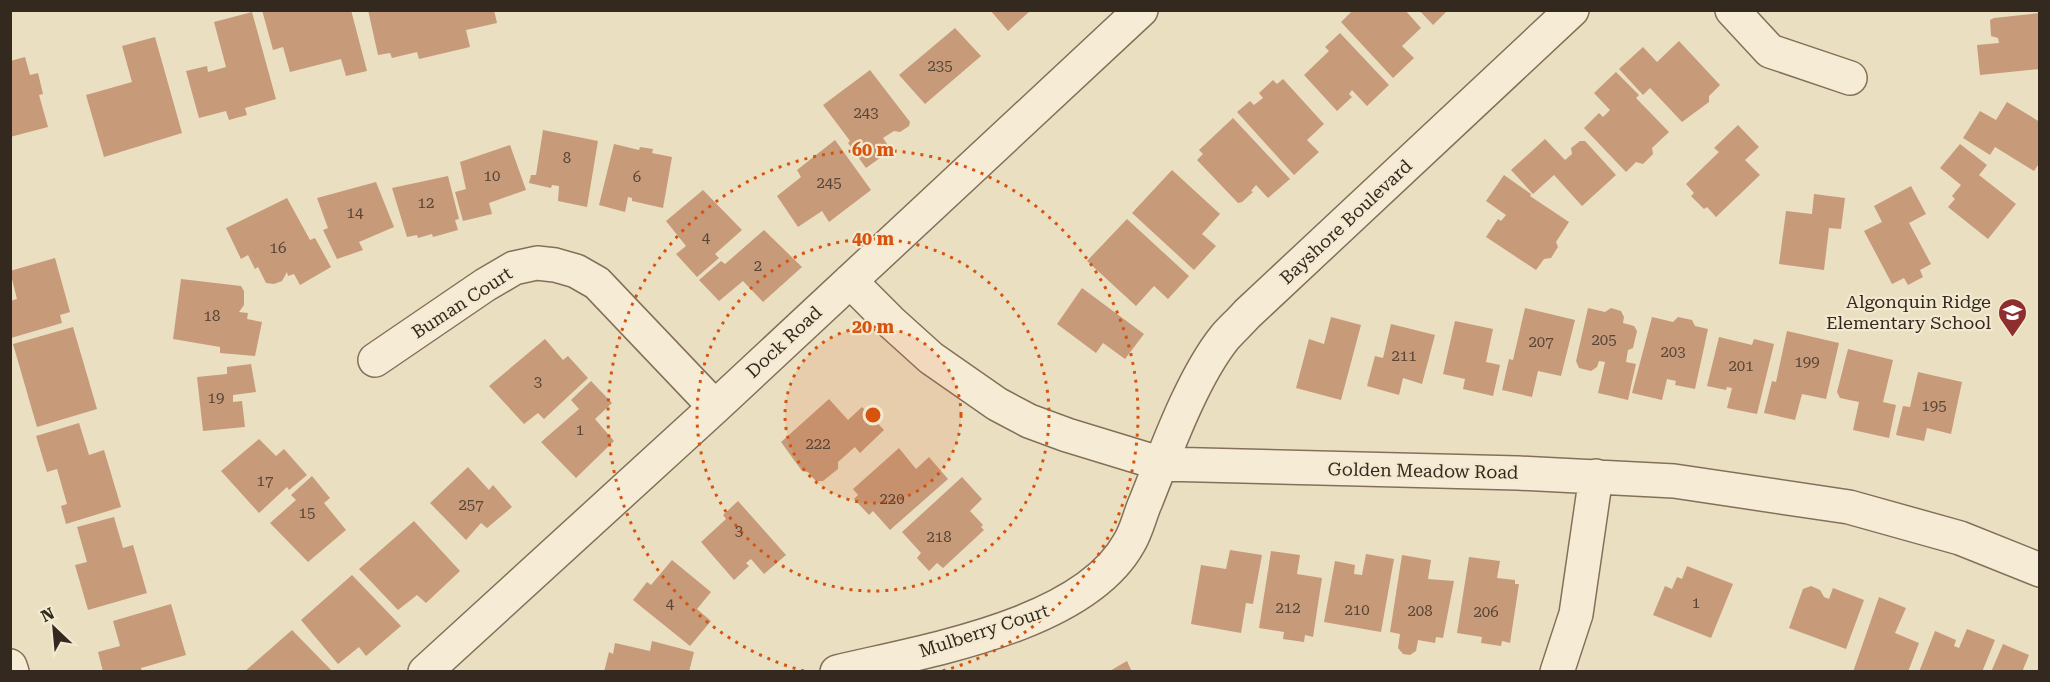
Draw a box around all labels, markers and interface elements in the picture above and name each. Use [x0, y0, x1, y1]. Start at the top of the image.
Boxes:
house number: 235 [927, 57, 953, 75]
house number: 243 [853, 104, 879, 122]
text: 60 m [852, 139, 895, 160]
house number: 8 [563, 149, 571, 167]
street label: Bayshore Boulevard [1275, 155, 1416, 288]
house number: 10 [484, 167, 500, 185]
house number: 6 [633, 168, 641, 186]
house number: 245 [816, 174, 842, 192]
house number: 12 [418, 194, 434, 212]
house number: 14 [347, 204, 364, 222]
text: 40 m [852, 228, 895, 249]
house number: 4 [702, 229, 711, 247]
house number: 16 [270, 239, 286, 257]
house number: 2 [754, 257, 762, 275]
street label: Buman Court [408, 262, 516, 343]
place label: Algonquin Ridge Elementary School [1826, 291, 1991, 333]
school or university icon: Algonquin Ridge Elementary School [1996, 296, 2028, 338]
street label: Dock Road [742, 301, 826, 382]
house number: 18 [204, 307, 220, 325]
text: 20 m [852, 316, 895, 337]
house number: 205 [1591, 331, 1617, 349]
house number: 207 [1528, 333, 1554, 351]
house number: 203 [1660, 343, 1686, 361]
house number: 211 [1391, 347, 1417, 365]
house number: 199 [1794, 353, 1820, 371]
house number: 201 [1728, 357, 1754, 375]
house number: 3 [534, 373, 542, 391]
house number: 19 [208, 389, 224, 407]
house number: 195 [1921, 397, 1947, 415]
centre of rings [863, 405, 883, 425]
house number: 1 [576, 421, 584, 439]
house number: 222 [805, 435, 831, 453]
street label: Golden Meadow Road [1327, 458, 1519, 483]
house number: 17 [257, 472, 273, 490]
house number: 220 [879, 490, 905, 508]
house number: 257 [458, 496, 484, 514]
house number: 15 [299, 504, 315, 522]
house number: 3 [735, 522, 743, 540]
house number: 218 [926, 528, 952, 546]
house number: 1 [1692, 594, 1700, 612]
house number: 4 [666, 595, 675, 613]
north arrow [24, 598, 84, 658]
house number: 212 [1275, 599, 1301, 617]
street label: Mulberry Court [916, 600, 1052, 661]
house number: 210 [1344, 601, 1370, 619]
house number: 208 [1407, 602, 1433, 620]
house number: 206 [1473, 603, 1499, 621]
text: N [38, 604, 57, 626]

